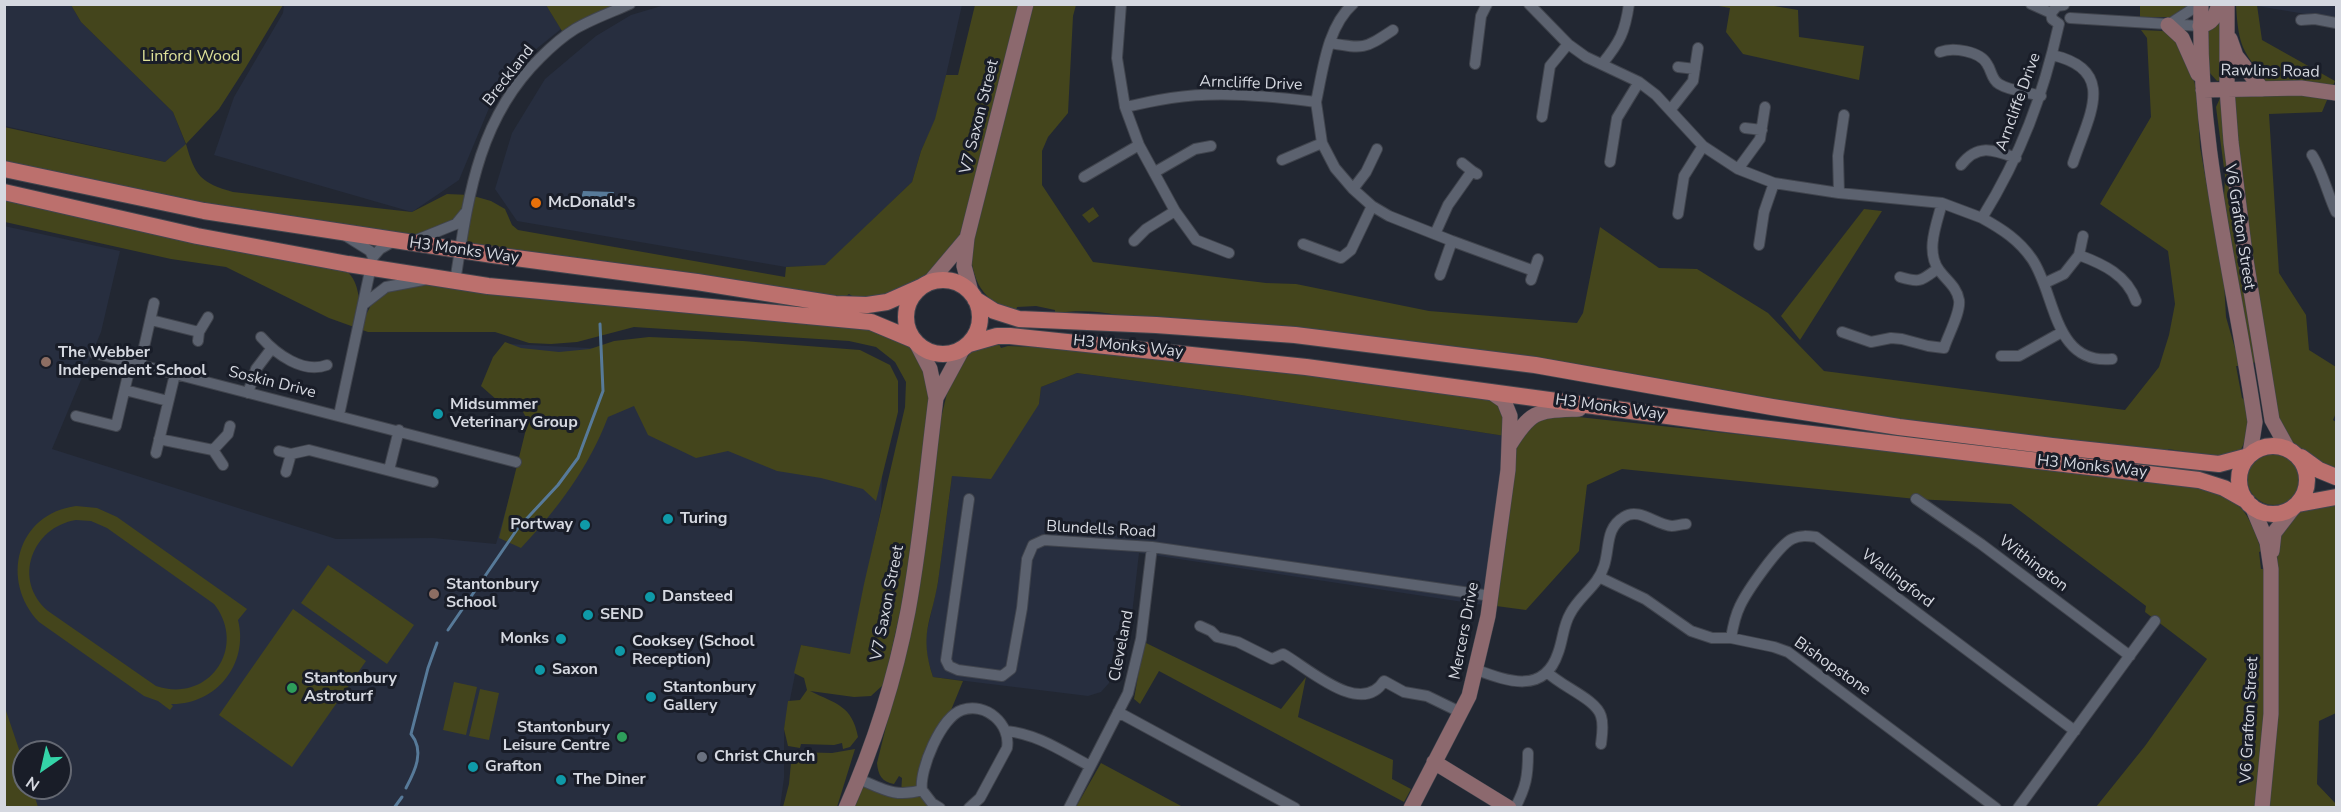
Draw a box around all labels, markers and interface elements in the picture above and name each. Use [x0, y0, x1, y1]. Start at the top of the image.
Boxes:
street label: Breckland [479, 42, 539, 110]
park label: Linford Wood [142, 47, 240, 67]
street label: Arncliffe Drive [1992, 50, 2046, 154]
street label: V7 Saxon Street [957, 58, 1003, 176]
street label: Rawlins Road [2220, 62, 2320, 82]
street label: Arncliffe Drive [1199, 73, 1303, 95]
street label: V6 Grafton Street [2220, 163, 2258, 291]
place label: McDonald's [548, 193, 635, 213]
marker: McDonald's [529, 196, 543, 210]
street label: H3 Monks Way [408, 234, 520, 268]
street label: H3 Monks Way [1072, 332, 1184, 362]
place label: The Webber Independent School [58, 343, 206, 381]
marker: The Webber Independent School [39, 355, 53, 369]
street label: Soskin Drive [226, 363, 318, 403]
street label: H3 Monks Way [1554, 391, 1666, 425]
place label: Midsummer Veterinary Group [450, 395, 578, 433]
marker: Midsummer Veterinary Group [431, 407, 445, 421]
street label: H3 Monks Way [2036, 452, 2148, 482]
place label: Turing [680, 509, 727, 529]
marker: Turing [661, 512, 675, 526]
place label: Portway [510, 515, 573, 535]
marker: Portway [578, 518, 592, 532]
street label: Blundells Road [1046, 518, 1156, 542]
street label: Withington [1995, 532, 2071, 596]
street label: V7 Saxon Street [867, 544, 909, 662]
street label: Wallingford [1857, 546, 1937, 612]
place label: Stantonbury School [446, 575, 539, 613]
street label: Mercers Drive [1446, 581, 1484, 681]
marker: Stantonbury School [427, 587, 441, 601]
place label: Dansteed [662, 587, 733, 607]
marker: Dansteed [643, 590, 657, 604]
place label: SEND [600, 605, 644, 625]
marker: SEND [581, 608, 595, 622]
street label: Cleveland [1106, 609, 1138, 683]
place label: Monks [500, 629, 549, 649]
marker: Monks [554, 632, 568, 646]
place label: Cooksey (School Reception) [632, 632, 755, 670]
street label: Bishopstone [1790, 634, 1874, 700]
marker: Cooksey (School Reception) [613, 644, 627, 658]
street label: V6 Grafton Street [2237, 656, 2263, 784]
place label: Saxon [552, 660, 598, 680]
marker: Saxon [533, 663, 547, 677]
place label: Stantonbury Astroturf [304, 669, 397, 707]
place label: Stantonbury Gallery [663, 678, 756, 716]
marker: Stantonbury Astroturf [285, 681, 299, 695]
marker: Stantonbury Gallery [644, 690, 658, 704]
place label: Stantonbury Leisure Centre [503, 718, 610, 756]
marker: Stantonbury Leisure Centre [615, 730, 629, 744]
north arrow [12, 740, 72, 800]
place label: Christ Church [714, 747, 815, 767]
marker: Christ Church [695, 750, 709, 764]
place label: Grafton [485, 757, 542, 777]
marker: Grafton [466, 760, 480, 774]
place label: The Diner [573, 770, 646, 790]
text: N [22, 771, 44, 796]
marker: The Diner [554, 773, 568, 787]

